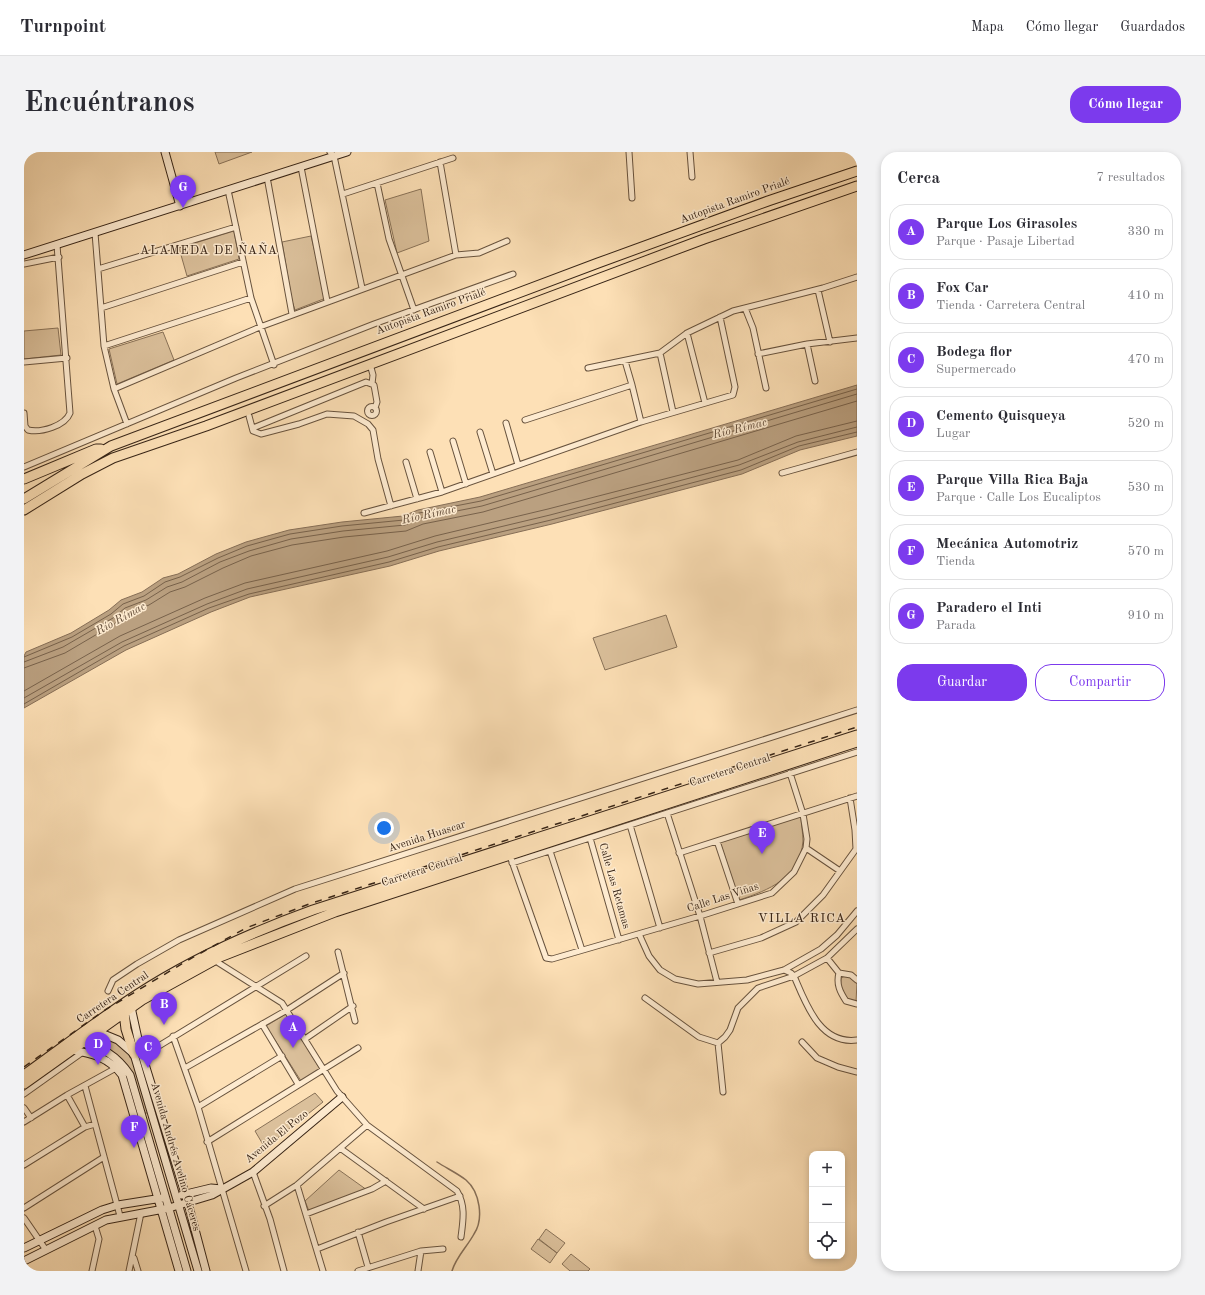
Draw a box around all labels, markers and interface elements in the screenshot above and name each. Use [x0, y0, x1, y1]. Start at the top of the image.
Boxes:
text: Turnpoint [20, 18, 106, 37]
text: Mapa [971, 20, 1004, 34]
text: Cómo llegar [1026, 20, 1098, 34]
text: Guardados [1120, 20, 1185, 34]
button: Cómo llegar [1070, 86, 1181, 123]
text: Encuéntranos [24, 90, 194, 118]
text: Cerca [897, 170, 940, 187]
text: 7 resultados [1097, 171, 1165, 184]
pin: G [170, 175, 196, 208]
street label: Autopista Ramiro Prialé [679, 176, 791, 226]
text: Parque Los Girasoles [936, 217, 1077, 232]
text: A [906, 225, 916, 238]
text: 330 m [1127, 225, 1164, 238]
text: Parque · Pasaje Libertad [936, 235, 1075, 248]
district label: ALAMEDA DE ÑAÑA [140, 242, 278, 257]
text: Fox Car [936, 281, 989, 296]
street label: Autopista Ramiro Prialé [375, 287, 487, 337]
text: B [906, 289, 916, 302]
text: 410 m [1127, 289, 1164, 302]
text: Tienda · Carretera Central [936, 299, 1085, 312]
text: Bodega flor [936, 345, 1012, 360]
text: C [907, 353, 915, 366]
text: 470 m [1127, 353, 1164, 366]
text: Supermercado [936, 363, 1016, 376]
text: Cemento Quisqueya [936, 409, 1066, 424]
water label: Río Rímac [711, 416, 768, 442]
text: D [906, 417, 916, 430]
text: 520 m [1127, 417, 1164, 430]
text: Lugar [936, 427, 970, 440]
text: Parque Villa Rica Baja [936, 473, 1088, 488]
text: E [907, 481, 915, 494]
text: 530 m [1127, 481, 1164, 494]
text: Parque · Calle Los Eucaliptos [936, 491, 1101, 504]
water label: Río Rímac [400, 503, 457, 527]
text: Mecánica Automotriz [936, 537, 1078, 552]
text: F [907, 545, 915, 558]
text: 570 m [1127, 545, 1164, 558]
text: Tienda [936, 555, 975, 568]
water label: Río Rímac [93, 600, 148, 638]
text: Paradero el Inti [936, 601, 1042, 616]
text: G [906, 609, 916, 622]
text: 910 m [1127, 609, 1164, 622]
text: Parada [936, 619, 976, 632]
button: Guardar [897, 664, 1027, 701]
button: Compartir [1035, 664, 1165, 701]
street label: Carretera Central [688, 753, 772, 789]
your location [374, 818, 394, 838]
street label: Avenida Huascar [387, 819, 468, 855]
pin: E [749, 821, 775, 854]
street label: Calle Las Retamas [596, 842, 632, 930]
street label: Carretera Central [380, 853, 464, 889]
street label: Calle Las Viñas [686, 881, 760, 915]
district label: VILLA RICA [758, 912, 846, 925]
street label: Carretera Central [75, 970, 151, 1026]
pin: B [151, 992, 177, 1025]
pin: A [280, 1015, 306, 1048]
pin: D [85, 1032, 111, 1065]
pin: C [135, 1035, 161, 1068]
street label: Avenida Andrés Avelino Cáceres [148, 1081, 202, 1233]
street label: Avenida El Pozo [243, 1108, 311, 1166]
pin: F [121, 1115, 147, 1148]
map controls [809, 1151, 845, 1259]
button: + [809, 1151, 845, 1187]
button: − [809, 1187, 845, 1223]
button: locate [809, 1223, 845, 1259]

